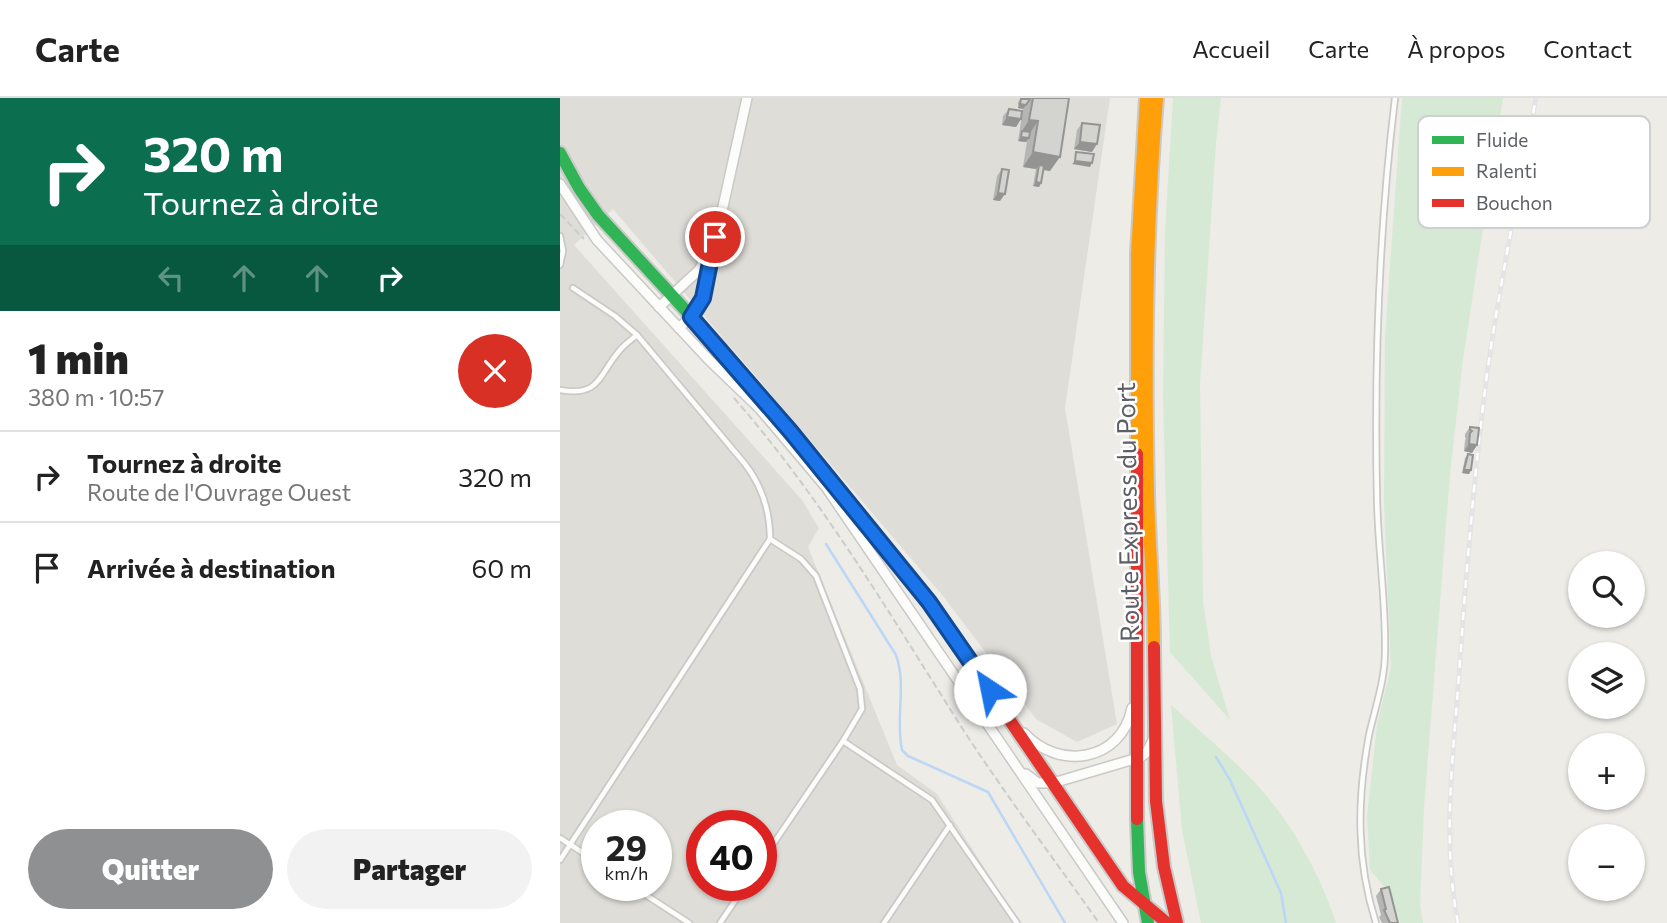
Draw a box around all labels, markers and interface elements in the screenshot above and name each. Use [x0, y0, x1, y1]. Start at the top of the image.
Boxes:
text: Carte [35, 28, 120, 69]
text: Accueil [1192, 34, 1270, 63]
text: Carte [1308, 34, 1369, 63]
text: À propos [1407, 34, 1505, 63]
text: Contact [1543, 34, 1632, 63]
legend [1418, 116, 1650, 228]
text: 320 m [143, 122, 284, 182]
icon: right [28, 126, 119, 217]
text: Fluide [1476, 128, 1528, 151]
text: Ralenti [1476, 159, 1537, 182]
text: Tournez à droite [143, 182, 379, 222]
text: Bouchon [1476, 191, 1553, 214]
pin [685, 207, 745, 267]
icon: arrive [696, 218, 734, 256]
icon: left [152, 259, 190, 297]
icon: ahead [225, 259, 263, 297]
icon: ahead [298, 259, 336, 297]
icon: right [371, 259, 409, 297]
text: 1 min [28, 331, 129, 383]
button: close [458, 334, 532, 408]
street label: Route Express du Port [1109, 382, 1144, 642]
text: 380 m · 10:57 [28, 383, 164, 411]
text: Tournez à droite [87, 447, 282, 478]
icon: right [28, 458, 66, 496]
text: 320 m [458, 461, 532, 492]
text: Route de l'Ouvrage Ouest [87, 478, 351, 506]
icon: arrive [28, 549, 66, 587]
map controls [1568, 551, 1645, 901]
button: search [1568, 551, 1645, 628]
text: Arrivée à destination [87, 552, 335, 583]
text: 60 m [472, 552, 532, 583]
button: layers [1568, 642, 1645, 719]
position arrow [953, 653, 1027, 727]
button: + [1568, 733, 1645, 810]
speed limit sign: 40 [686, 810, 777, 901]
button: − [1568, 824, 1645, 901]
text: 29 [606, 825, 647, 868]
button: Quitter [28, 829, 273, 909]
button: Partager [287, 829, 532, 909]
text: km/h [605, 862, 648, 884]

